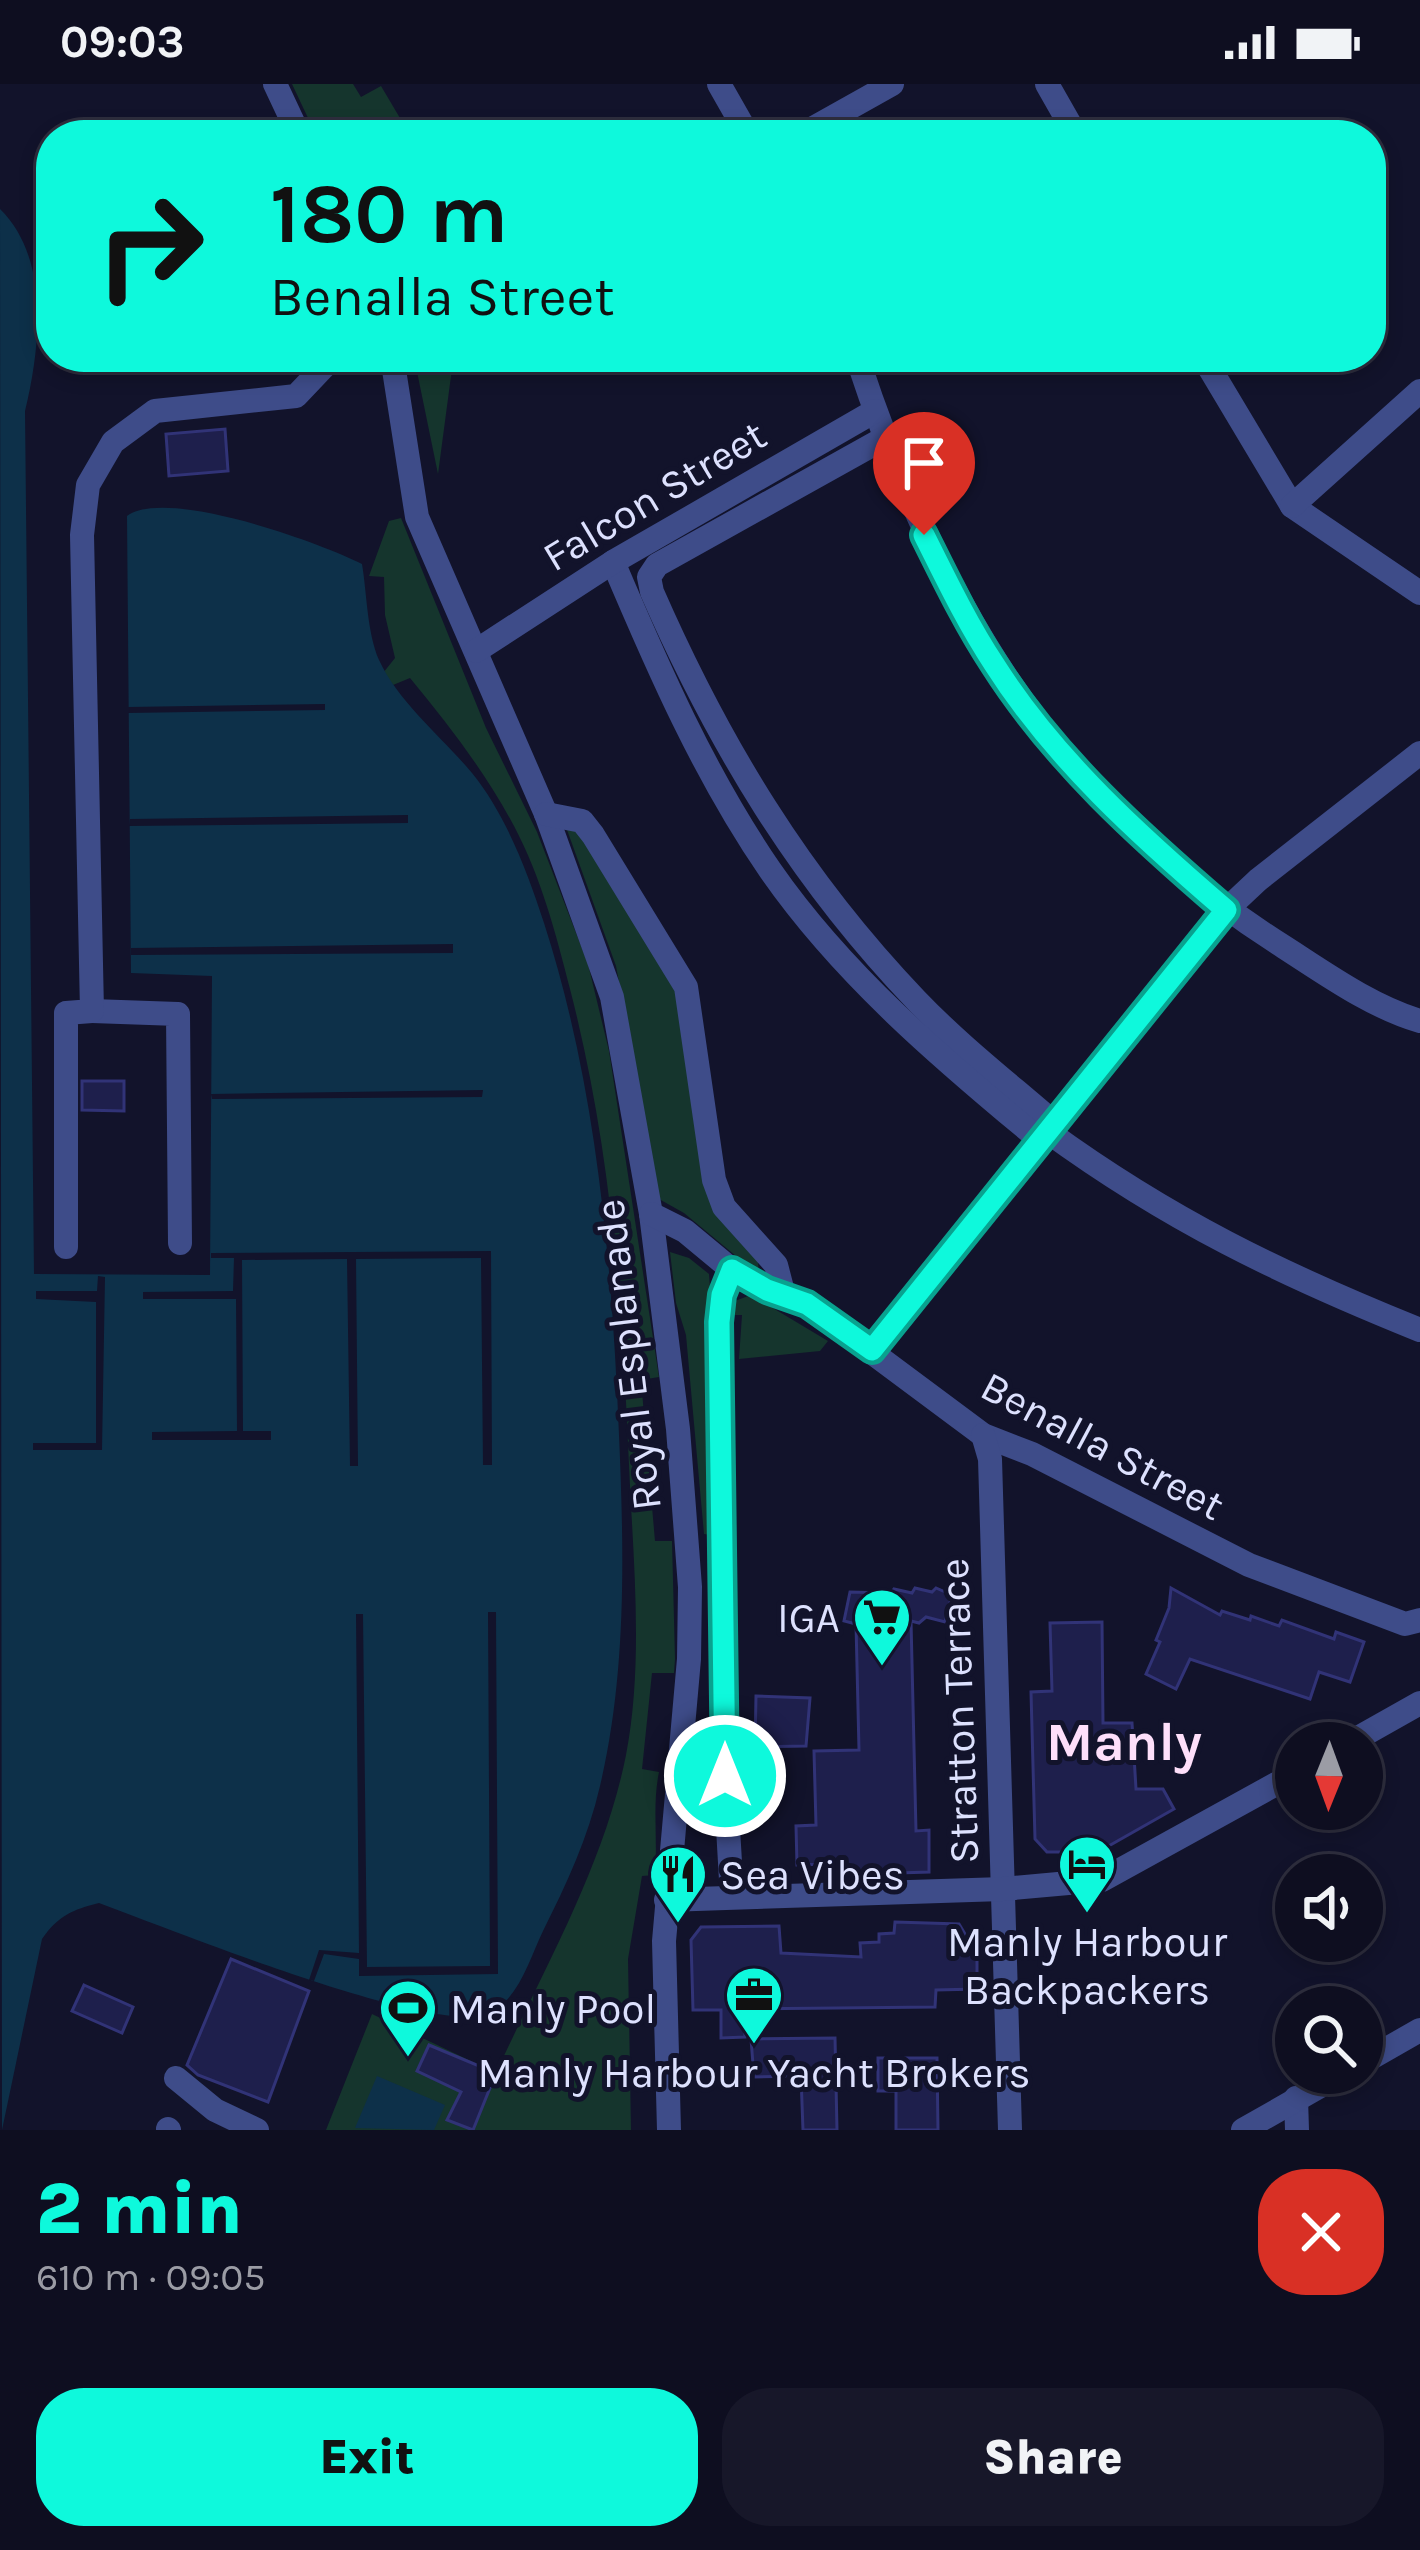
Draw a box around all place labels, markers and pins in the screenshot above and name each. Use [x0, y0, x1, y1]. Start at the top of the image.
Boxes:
pin [873, 412, 975, 535]
supermarket icon: IGA [851, 1586, 913, 1668]
place label: IGA [777, 1593, 840, 1643]
hotel icon: Manly Harbour Backpackers [1056, 1833, 1118, 1915]
restaurant icon: Sea Vibes [647, 1843, 709, 1925]
place label: Sea Vibes [720, 1850, 905, 1900]
place label: Manly Harbour Backpackers [947, 1917, 1228, 2015]
office icon: Manly Harbour Yacht Brokers [723, 1964, 785, 2046]
sports icon: Manly Pool [377, 1977, 439, 2059]
place label: Manly Pool [450, 1984, 656, 2034]
place label: Manly Harbour Yacht Brokers [477, 2048, 1031, 2098]

